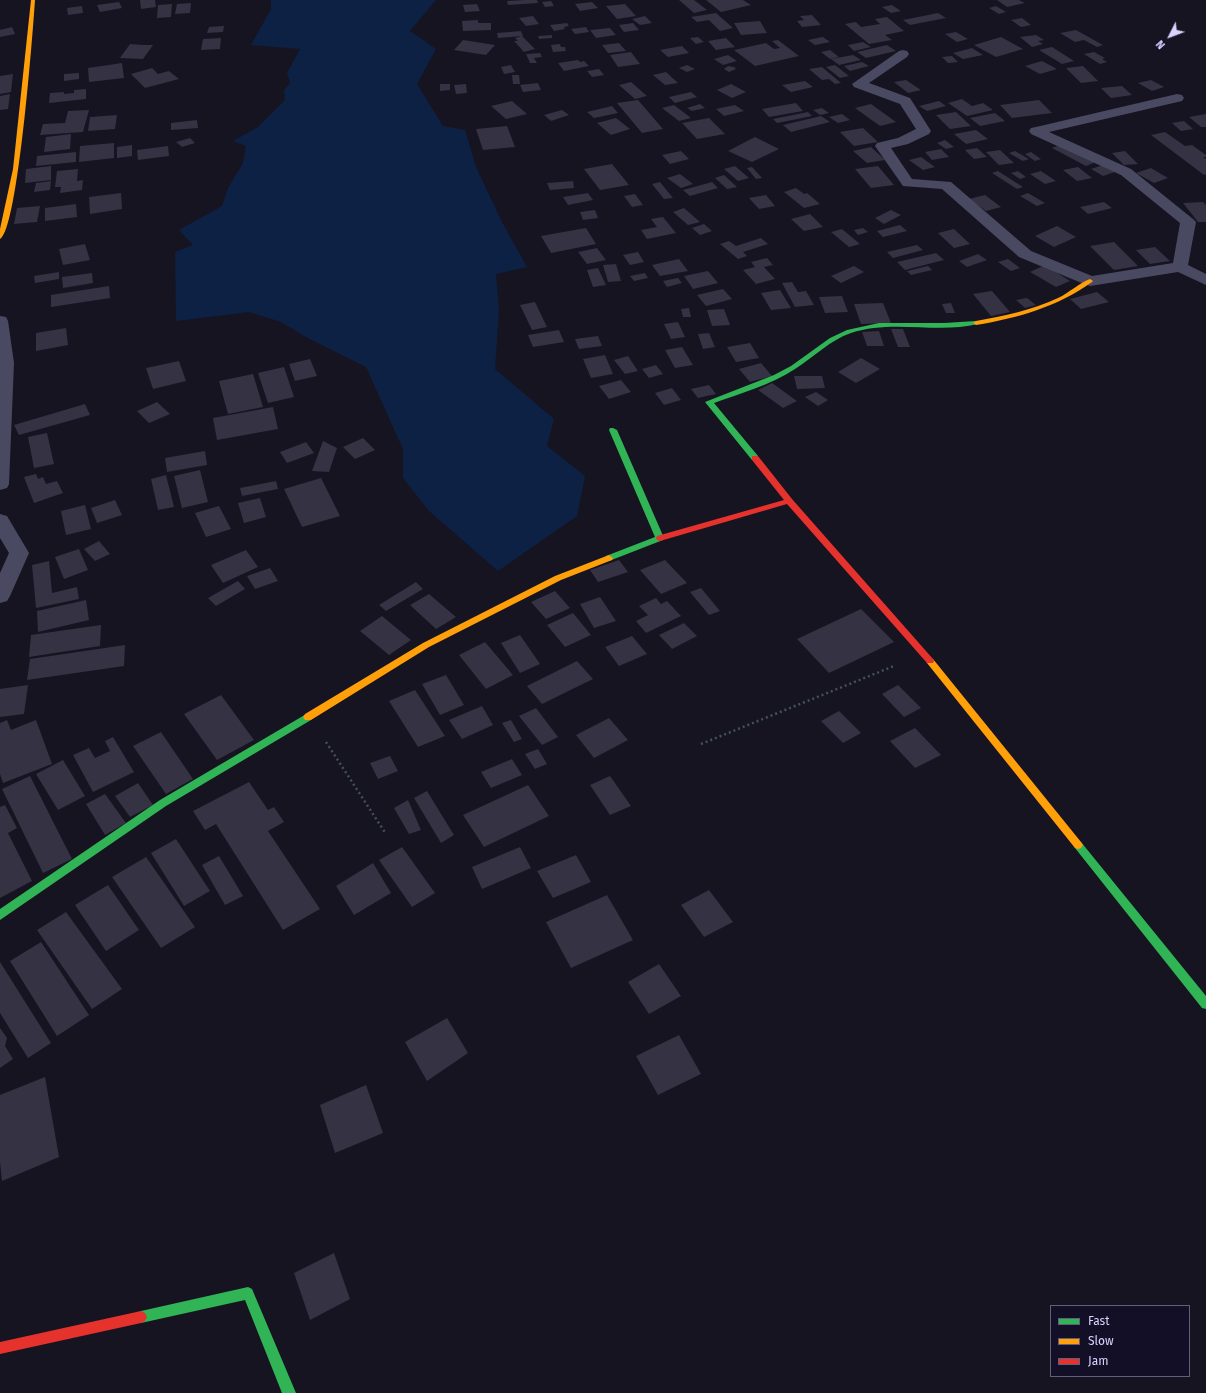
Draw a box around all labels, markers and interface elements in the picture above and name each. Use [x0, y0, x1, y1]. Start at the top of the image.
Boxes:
north arrow [1150, 16, 1190, 56]
text: N [1153, 37, 1168, 51]
legend [1050, 1305, 1190, 1377]
text: Fast [1088, 1314, 1110, 1328]
text: Slow [1088, 1334, 1114, 1348]
text: Jam [1088, 1354, 1108, 1368]

